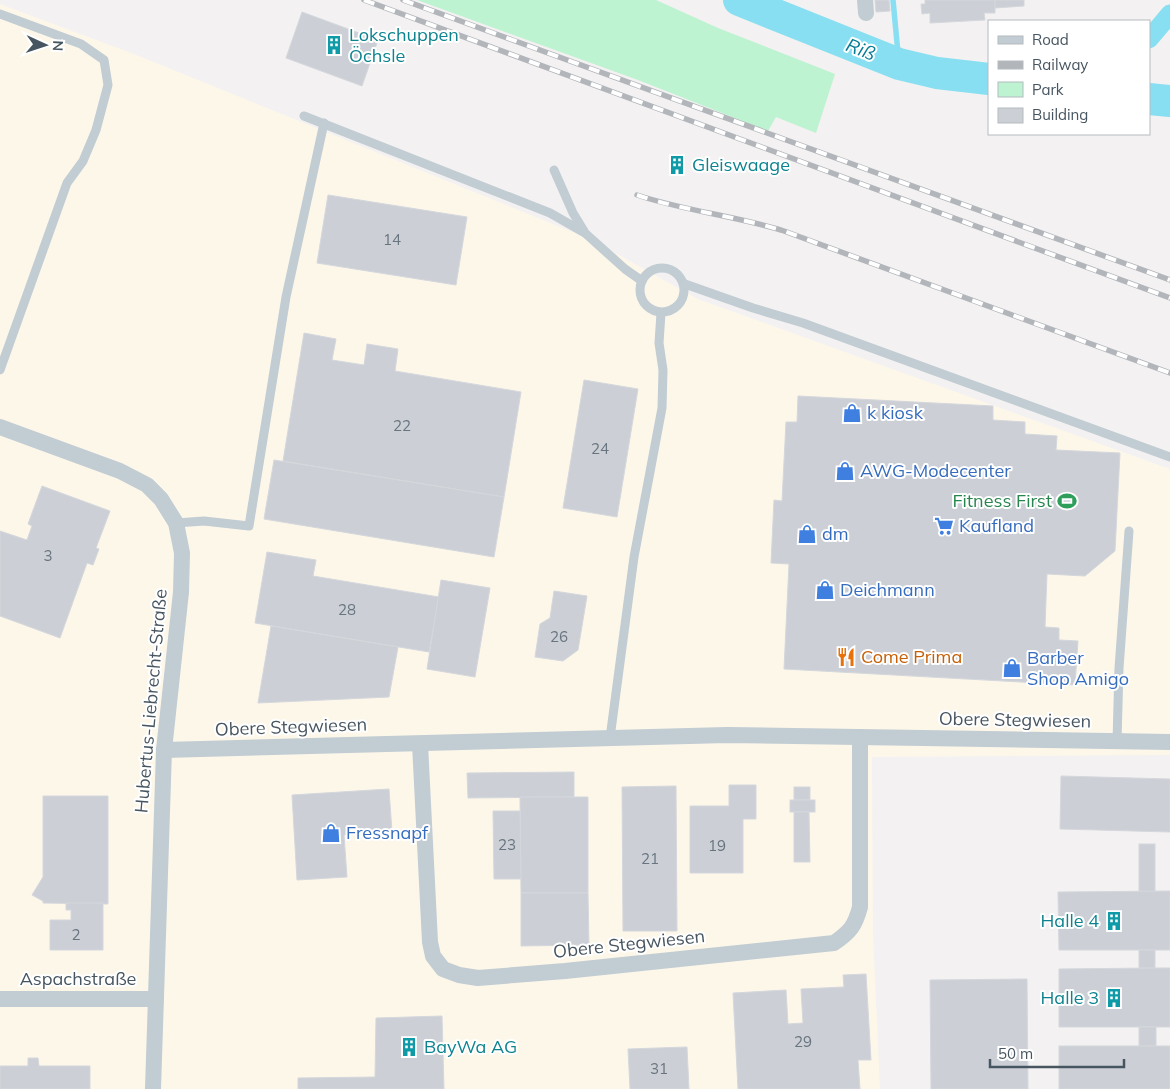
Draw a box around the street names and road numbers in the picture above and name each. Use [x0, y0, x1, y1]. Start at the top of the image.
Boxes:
street label: Hubertus-Liebrecht-Straße [129, 588, 172, 814]
street label: Obere Stegwiesen [939, 707, 1091, 732]
street label: Obere Stegwiesen [214, 712, 368, 741]
street label: Obere Stegwiesen [552, 924, 706, 963]
street label: Aspachstraße [20, 967, 136, 990]

